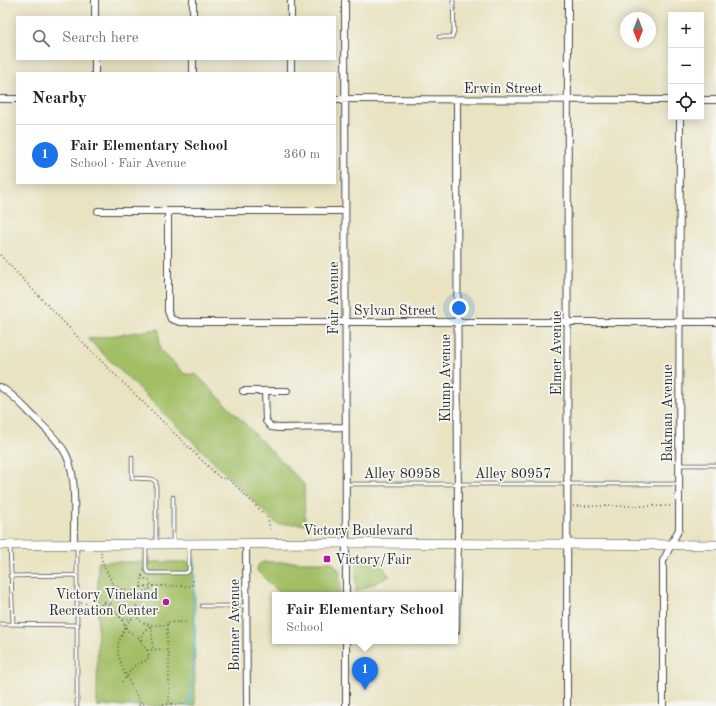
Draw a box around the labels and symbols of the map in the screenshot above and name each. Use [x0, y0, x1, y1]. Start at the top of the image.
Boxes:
north arrow [620, 12, 656, 48]
street label: Erwin Street [464, 82, 542, 96]
street label: Fair Avenue [327, 261, 341, 335]
your location [449, 298, 469, 318]
street label: Sylvan Street [354, 304, 436, 318]
street label: Elmer Avenue [550, 310, 564, 396]
street label: Klump Avenue [439, 334, 453, 422]
street label: Bakman Avenue [661, 364, 675, 462]
street label: Alley 80958 [364, 467, 440, 481]
street label: Alley 80957 [475, 467, 551, 481]
street label: Victory Boulevard [303, 524, 413, 538]
place label: Victory/Fair [335, 553, 412, 567]
marker: Victory/Fair [322, 554, 332, 564]
street label: Bonner Avenue [228, 579, 242, 671]
place label: Victory Vineland Recreation Center [49, 588, 158, 618]
marker: Victory Vineland Recreation Center [161, 597, 171, 607]
pin: 1 [352, 657, 378, 690]

